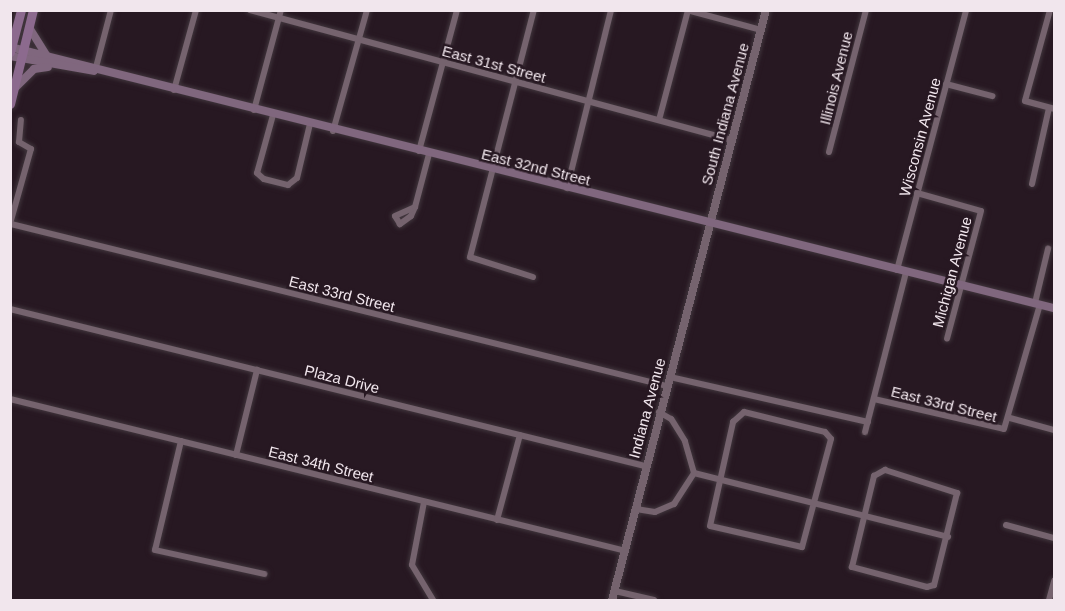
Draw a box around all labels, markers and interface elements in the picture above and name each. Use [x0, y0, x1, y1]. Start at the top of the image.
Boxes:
street label: Illinois Avenue [816, 29, 856, 127]
street label: East 31st Street [440, 41, 548, 87]
street label: South Indiana Avenue [697, 41, 753, 187]
street label: Wisconsin Avenue [895, 75, 945, 199]
street label: East 32nd Street [480, 145, 592, 189]
street label: Michigan Avenue [928, 214, 976, 330]
street label: East 33rd Street [287, 272, 397, 316]
street label: Indiana Avenue [625, 355, 669, 461]
street label: Plaza Drive [303, 361, 381, 397]
street label: East 33rd Street [889, 382, 999, 426]
street label: East 34th Street [267, 442, 375, 486]

